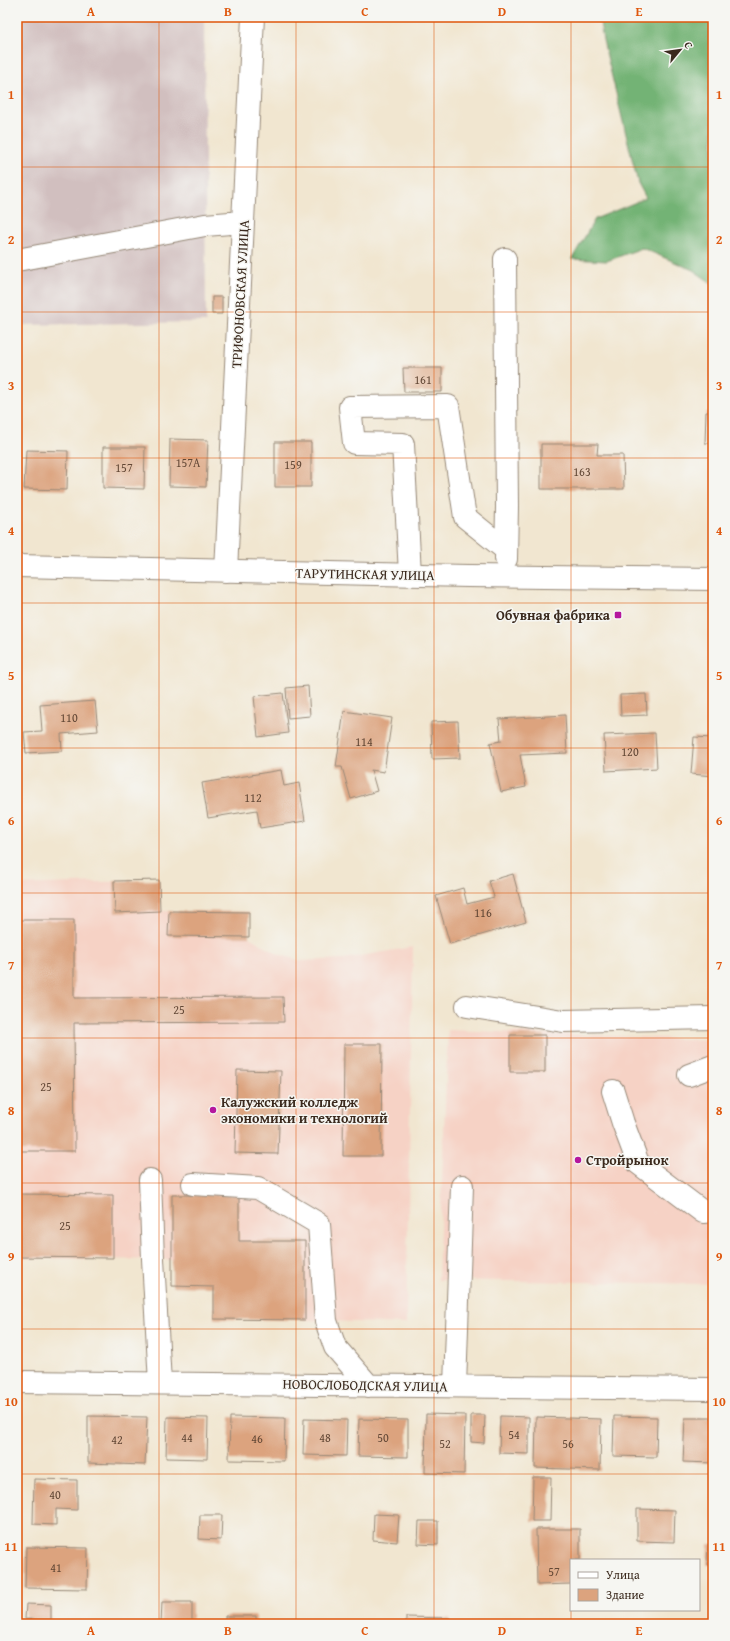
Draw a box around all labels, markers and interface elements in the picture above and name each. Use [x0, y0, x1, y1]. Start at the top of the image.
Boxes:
text: A [87, 2, 96, 21]
text: B [224, 2, 232, 21]
text: C [361, 2, 369, 21]
text: D [498, 2, 506, 21]
text: E [636, 2, 643, 21]
north arrow [660, 30, 700, 70]
text: С [680, 39, 697, 52]
text: 1 [8, 85, 14, 104]
text: 1 [716, 85, 722, 104]
street label: ТРИФОНОВСКАЯ УЛИЦА [226, 219, 254, 369]
text: 2 [8, 230, 15, 249]
text: 2 [716, 230, 723, 249]
house number: 161 [414, 371, 432, 388]
text: 3 [8, 376, 14, 395]
text: 3 [716, 376, 722, 395]
house number: 157А [176, 454, 201, 471]
house number: 159 [284, 456, 302, 473]
house number: 157 [115, 459, 133, 476]
house number: 163 [573, 463, 591, 480]
text: 4 [8, 521, 15, 540]
text: 4 [716, 521, 723, 540]
street label: ТАРУТИНСКАЯ УЛИЦА [295, 563, 435, 585]
place label: Обувная фабрика [496, 605, 611, 625]
marker: Обувная фабрика [613, 610, 623, 620]
text: 5 [8, 666, 15, 685]
text: 5 [716, 666, 723, 685]
house number: 110 [60, 709, 78, 726]
house number: 114 [355, 733, 373, 750]
house number: 120 [621, 743, 639, 760]
house number: 112 [244, 789, 262, 806]
text: 6 [8, 811, 15, 830]
text: 6 [716, 811, 723, 830]
house number: 116 [474, 904, 492, 921]
text: 7 [8, 956, 15, 975]
text: 7 [716, 956, 723, 975]
house number: 25 [173, 1001, 185, 1018]
house number: 25 [40, 1078, 52, 1095]
place label: Калужский колледж экономики и технологий [221, 1092, 388, 1128]
text: 8 [8, 1101, 15, 1120]
text: 8 [716, 1101, 723, 1120]
marker: Калужский колледж экономики и технологий [208, 1105, 218, 1115]
place label: Стройрынок [586, 1150, 669, 1170]
marker: Стройрынок [573, 1155, 583, 1165]
house number: 25 [59, 1217, 71, 1234]
text: 9 [8, 1247, 15, 1266]
text: 9 [716, 1247, 723, 1266]
street label: НОВОСЛОБОДСКАЯ УЛИЦА [282, 1374, 448, 1396]
text: 10 [4, 1392, 18, 1411]
text: 10 [712, 1392, 726, 1411]
house number: 54 [508, 1426, 520, 1443]
house number: 44 [181, 1429, 193, 1446]
house number: 48 [319, 1429, 331, 1446]
house number: 50 [377, 1429, 389, 1446]
house number: 46 [251, 1430, 263, 1447]
house number: 42 [111, 1431, 123, 1448]
house number: 52 [439, 1435, 451, 1452]
house number: 56 [562, 1435, 574, 1452]
house number: 40 [49, 1486, 61, 1503]
text: 11 [4, 1537, 18, 1556]
text: 11 [712, 1537, 726, 1556]
house number: 41 [50, 1559, 62, 1576]
legend [570, 1559, 700, 1611]
house number: 57 [548, 1563, 560, 1580]
text: Улица [606, 1566, 640, 1583]
text: Здание [606, 1586, 645, 1603]
text: A [87, 1621, 96, 1640]
text: B [224, 1621, 232, 1640]
text: C [361, 1621, 369, 1640]
text: D [498, 1621, 506, 1640]
text: E [636, 1621, 643, 1640]

